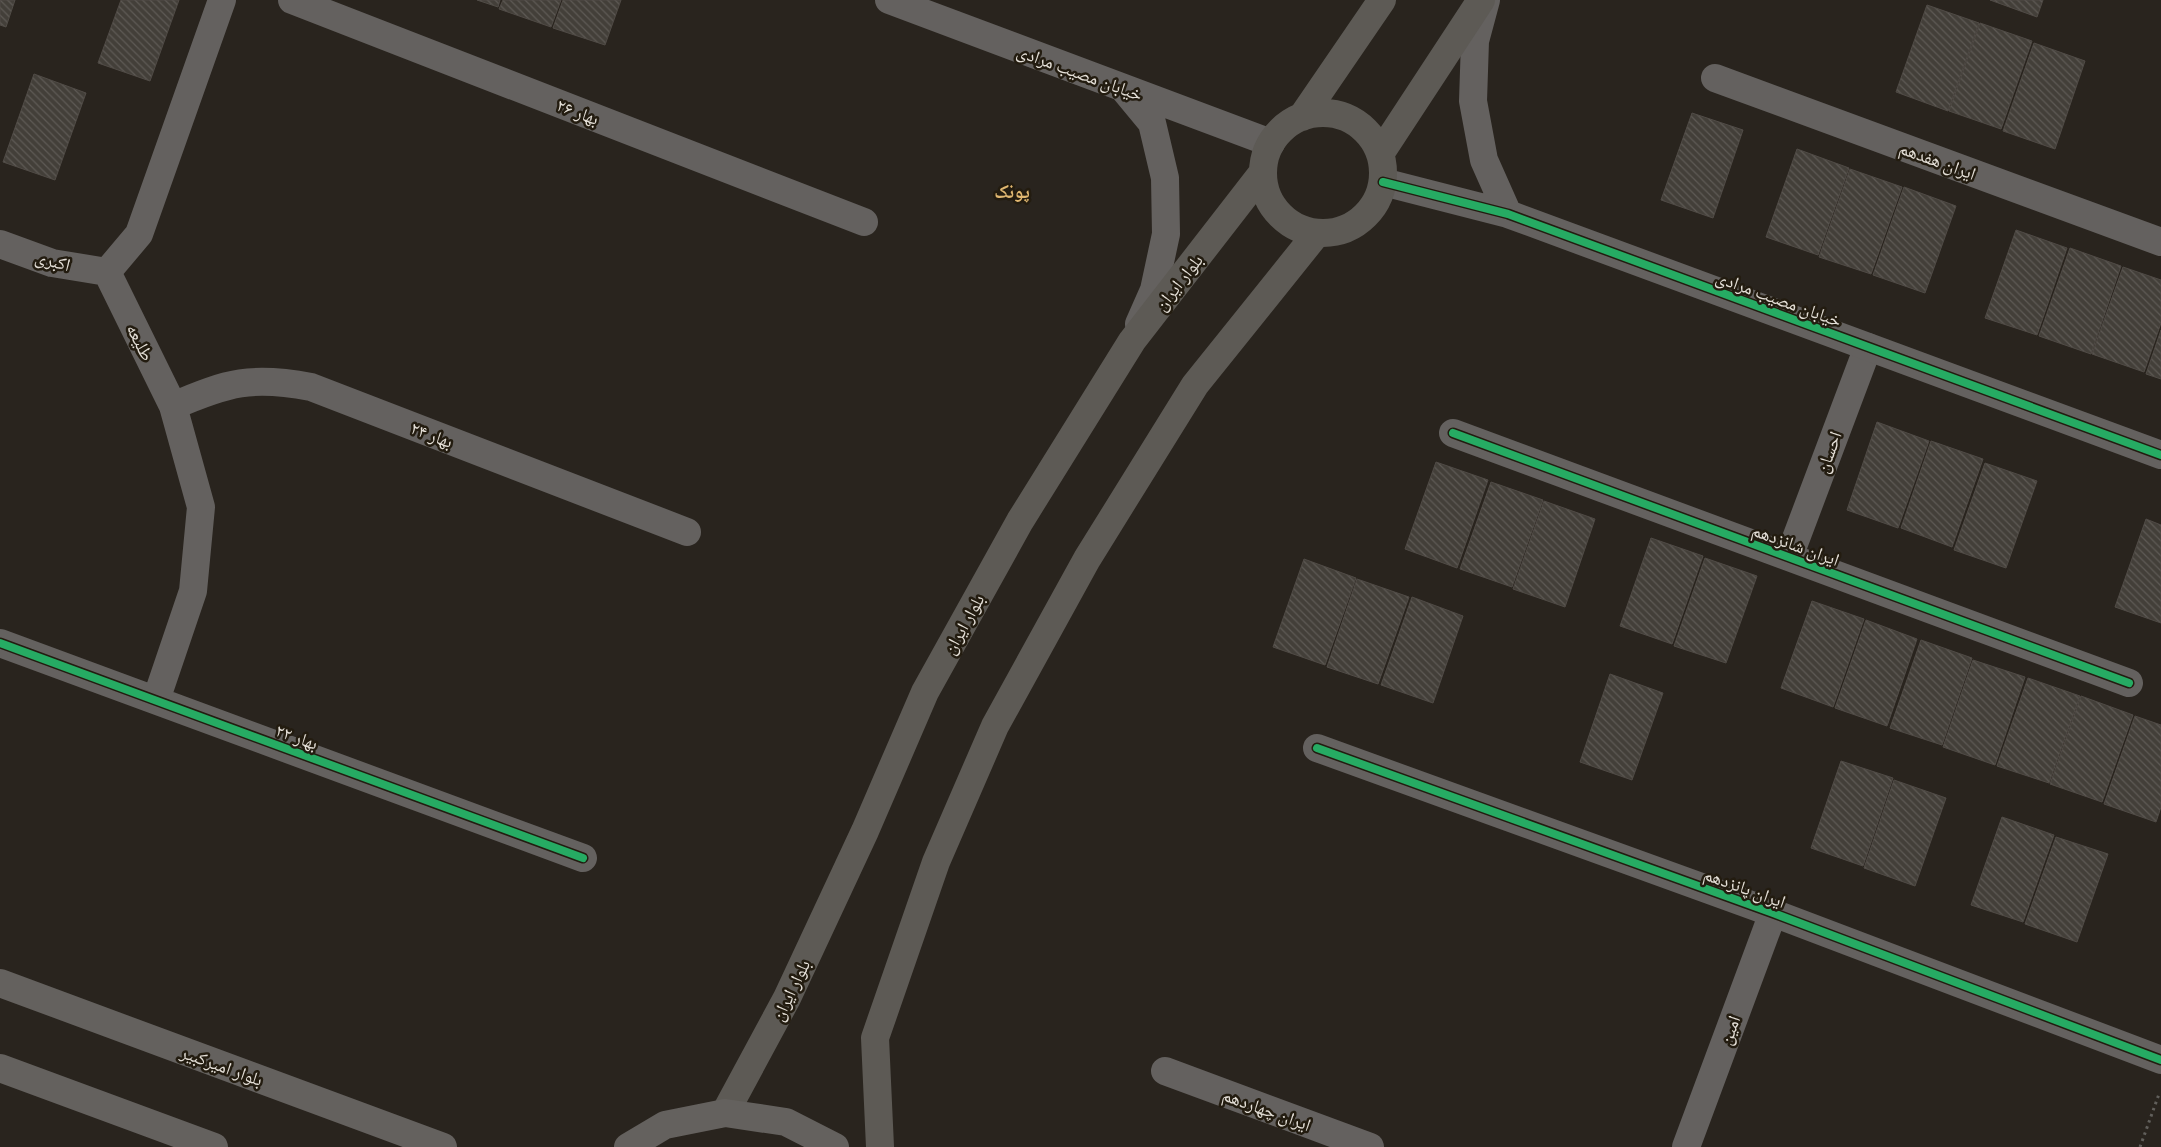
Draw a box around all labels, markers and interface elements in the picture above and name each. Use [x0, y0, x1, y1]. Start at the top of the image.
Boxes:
street label: خیابان مصیب مرادی [1014, 39, 1146, 106]
street label: بهار ۲۶ [554, 93, 602, 130]
street label: ایران هفدهم [1896, 136, 1979, 186]
district label: پونک [994, 179, 1030, 203]
street label: اکبری [33, 245, 73, 276]
street label: بلوار ایران [1149, 249, 1208, 315]
street label: خیابان مصیب مرادی [1713, 265, 1845, 332]
street label: طلیعه [122, 320, 160, 364]
street label: بهار ۲۴ [408, 416, 456, 453]
street label: احسان [1810, 428, 1847, 476]
street label: ایران شانزدهم [1749, 518, 1843, 572]
street label: بلوار ایران [937, 590, 989, 659]
street label: بهار ۲۲ [273, 718, 321, 754]
street label: ایران پانزدهم [1700, 862, 1789, 914]
street label: بلوار ایران [766, 956, 815, 1025]
street label: امین [1714, 1012, 1745, 1048]
street label: بلوار امیرکبیر [177, 1040, 266, 1091]
street label: ایران چهاردهم [1219, 1083, 1314, 1137]

